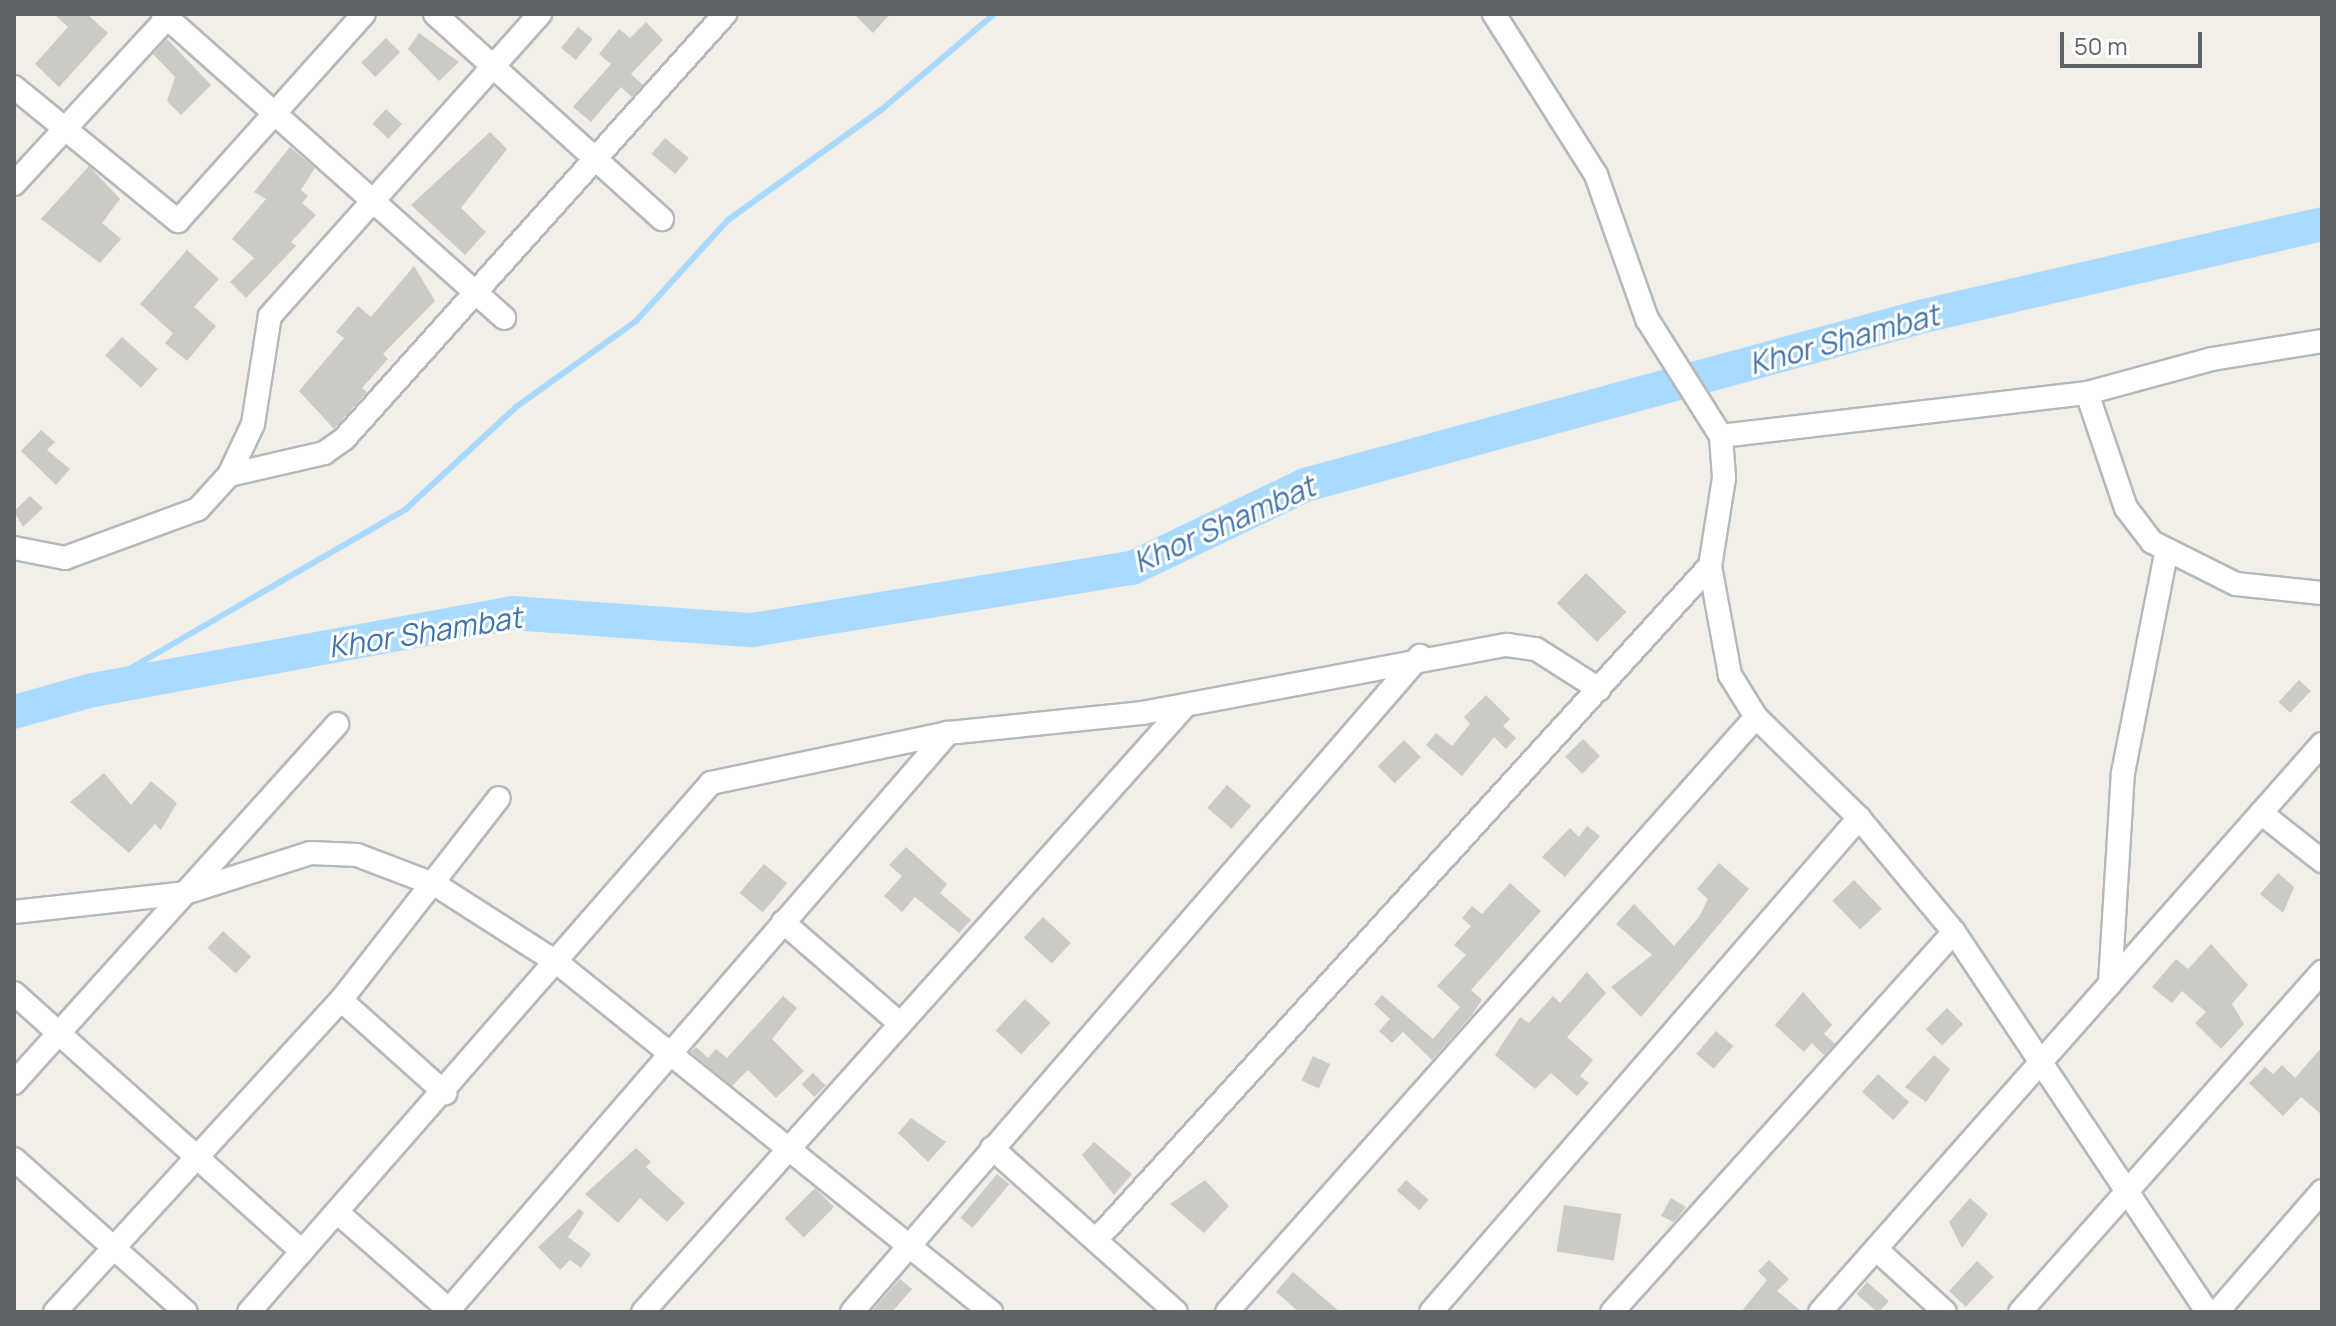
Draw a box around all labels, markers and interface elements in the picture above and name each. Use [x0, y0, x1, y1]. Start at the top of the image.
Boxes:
scale bar [2064, 16, 2206, 66]
text: 50 m [2074, 29, 2128, 62]
water label: Khor Shambat [1745, 296, 1943, 382]
water label: Khor Shambat [1128, 468, 1320, 580]
water label: Khor Shambat [326, 599, 524, 665]

